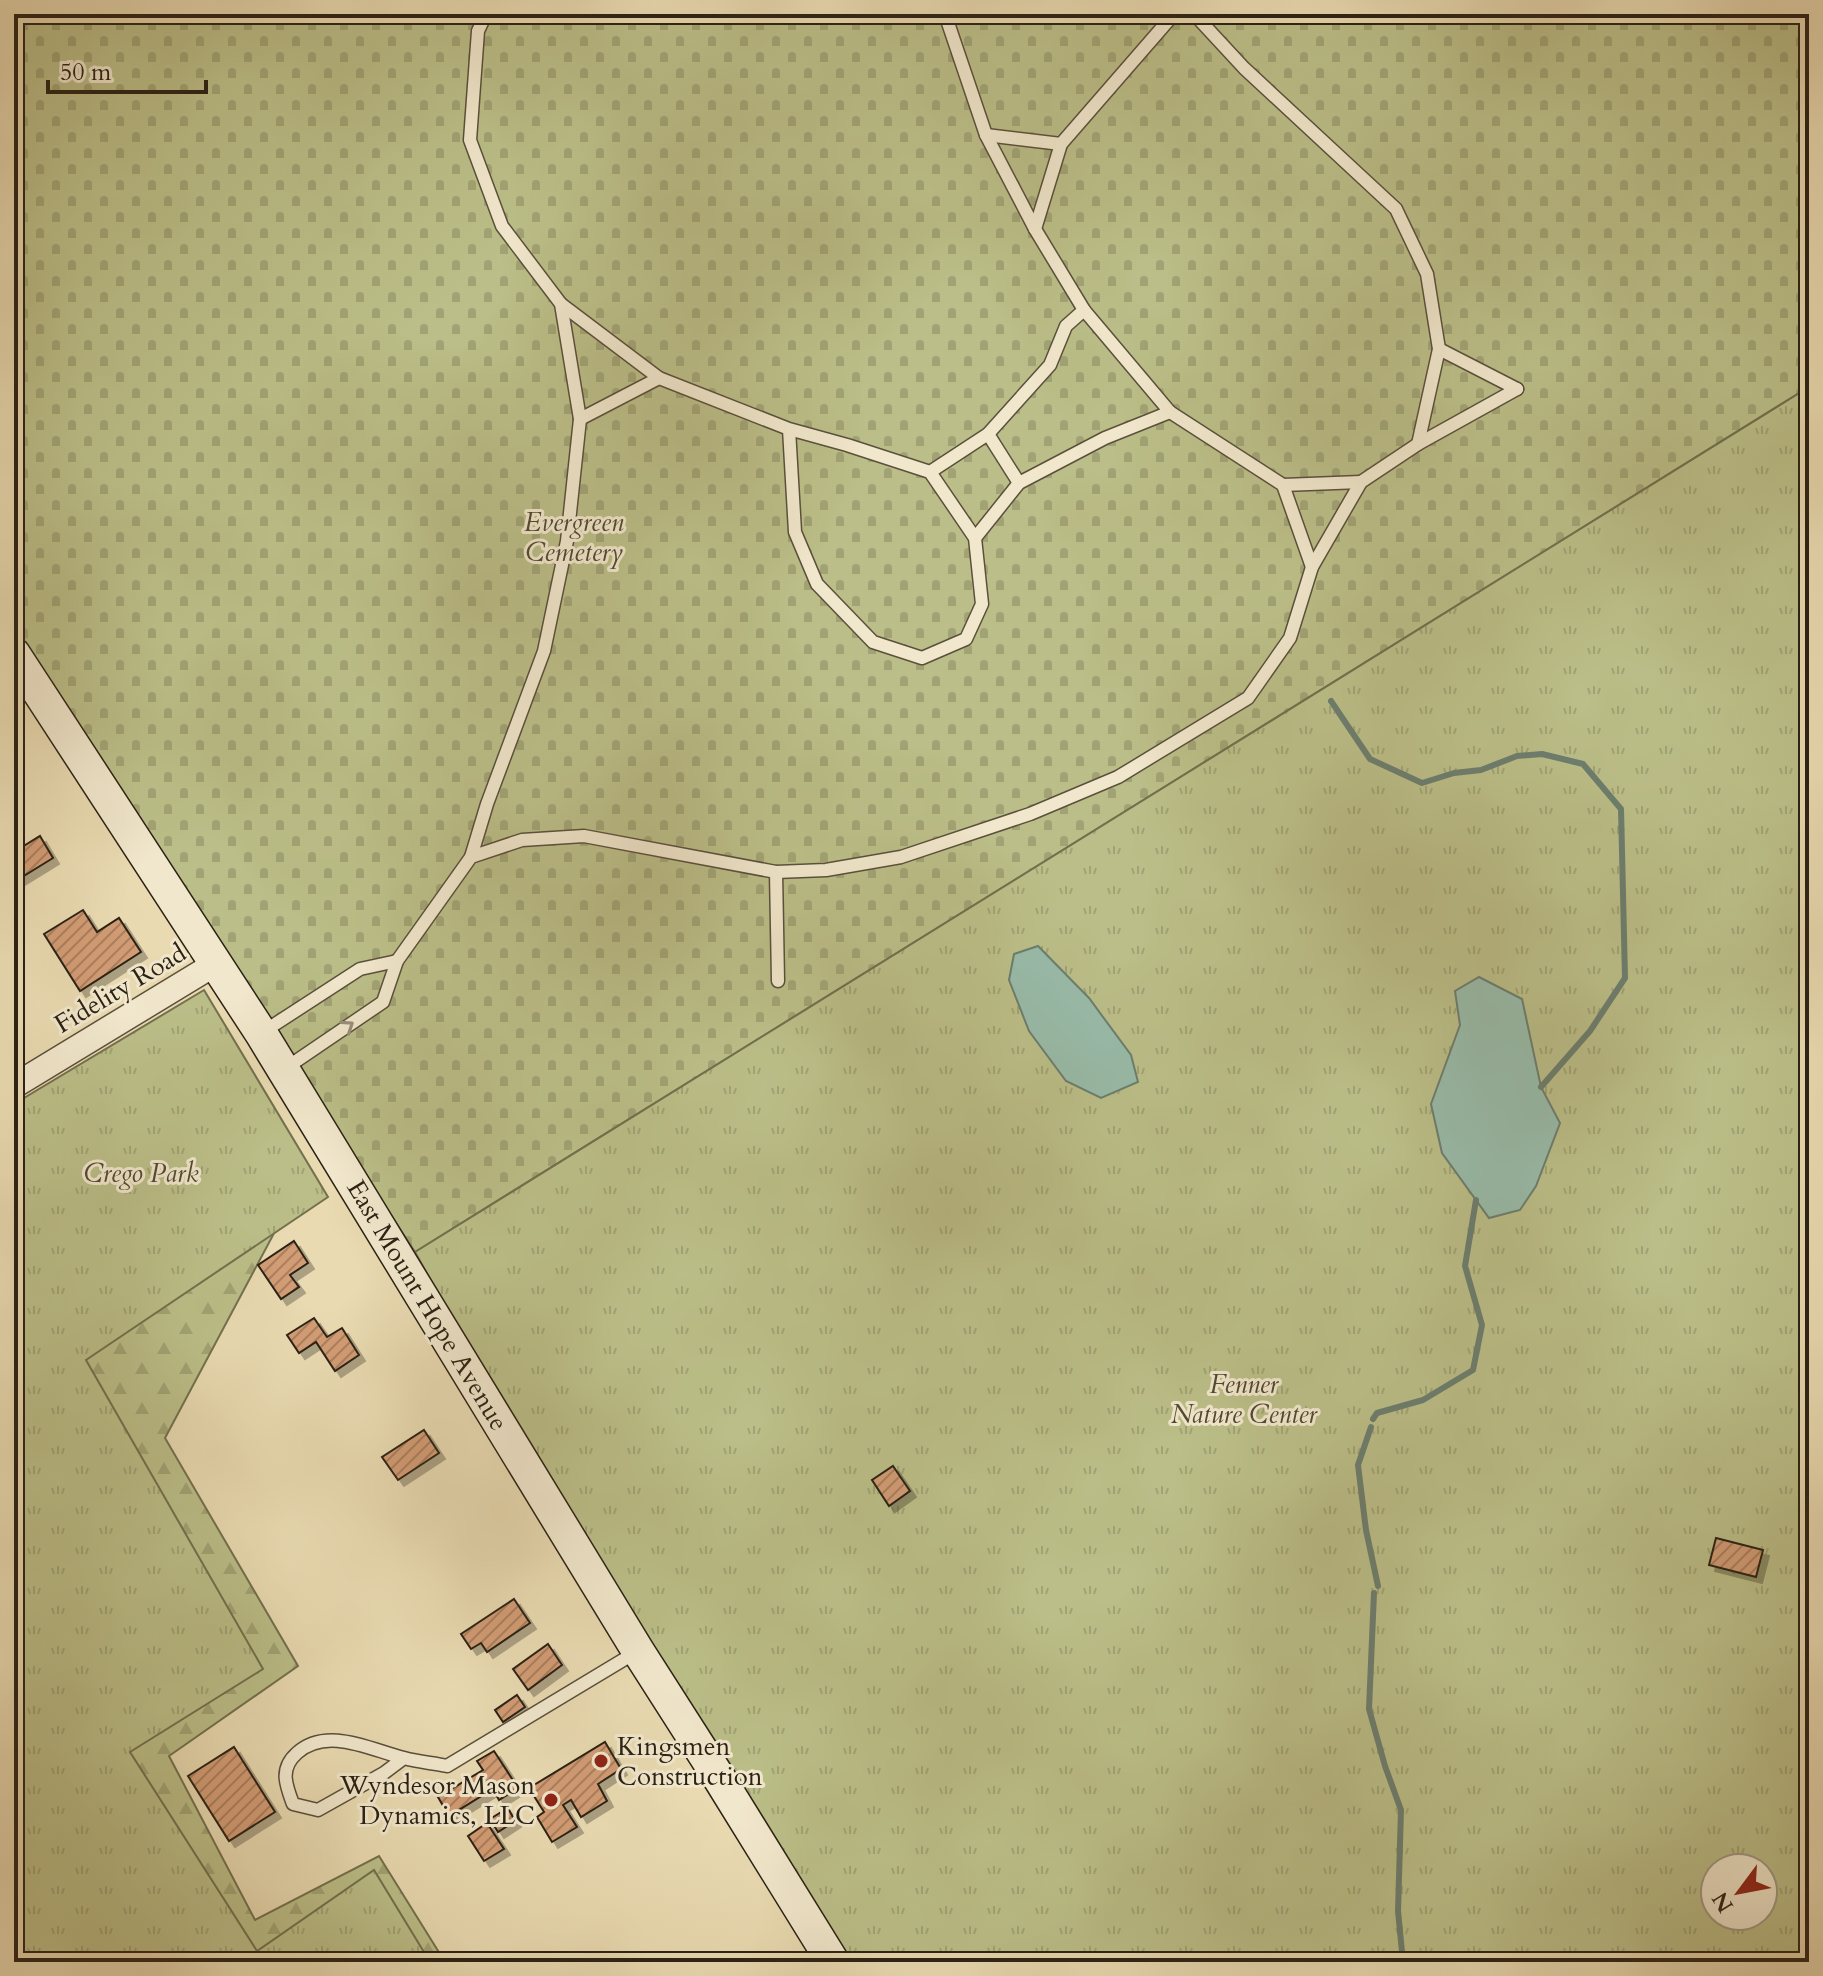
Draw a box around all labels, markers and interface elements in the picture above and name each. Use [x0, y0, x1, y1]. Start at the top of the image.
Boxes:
scale bar [48, 44, 206, 94]
text: 50 m [60, 56, 112, 89]
park label: Evergreen Cemetery [524, 505, 624, 570]
street label: Fidelity Road [48, 935, 193, 1041]
one-way arrow [339, 1021, 353, 1036]
park label: Crego Park [83, 1156, 199, 1191]
street label: East Mount Hope Avenue [339, 1173, 516, 1437]
park label: Fenner Nature Center [1171, 1367, 1319, 1432]
place label: Kingsmen Construction [617, 1729, 763, 1794]
marker: Kingsmen Construction [592, 1752, 610, 1770]
place label: Wyndesor Mason Dynamics, LLC [339, 1768, 535, 1833]
marker: Wyndesor Mason Dynamics, LLC [542, 1791, 560, 1809]
north arrow [1699, 1852, 1779, 1932]
text: N [1705, 1886, 1741, 1918]

